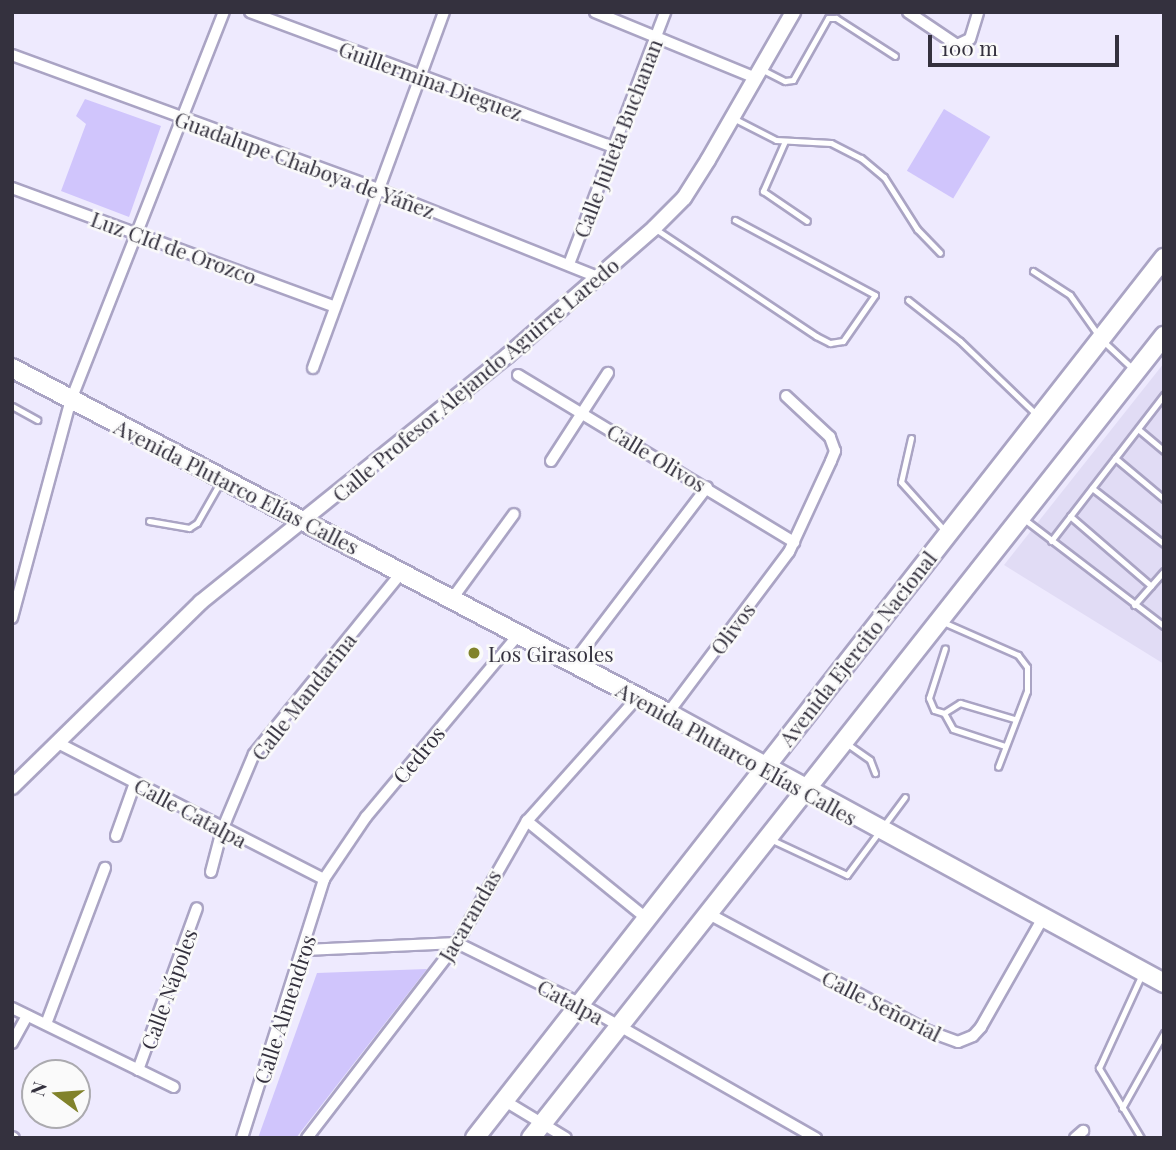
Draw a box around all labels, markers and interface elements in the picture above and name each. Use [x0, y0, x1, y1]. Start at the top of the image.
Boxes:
scale bar [931, 21, 1122, 65]
text: 100 m [941, 33, 998, 61]
street label: Guillermina Dieguez [336, 35, 526, 125]
street label: Calle Julieta Buchanan [567, 35, 667, 241]
street label: Guadalupe Chaboya de Yáñez [171, 105, 439, 223]
street label: Luz CId de Orozco [88, 205, 260, 289]
street label: Calle Profesor Alejando Aguirre Laredo [326, 251, 624, 507]
street label: Avenida Plutarco Elías Calles [110, 413, 364, 559]
street label: Calle Olivos [603, 418, 711, 496]
street label: Avenida Ejercito Nacional [773, 545, 941, 751]
street label: Olivos [704, 597, 760, 659]
street label: Calle Mandarina [245, 627, 361, 765]
place label: Los Girasoles [488, 640, 614, 666]
marker: Los Girasoles [466, 645, 482, 661]
street label: Avenida Plutarco Elías Calles [612, 676, 862, 830]
street label: Cedros [387, 720, 449, 788]
street label: Calle Catalpa [130, 772, 252, 852]
street label: Jacarandas [433, 865, 505, 965]
street label: Calle Nápoles [134, 925, 202, 1053]
street label: Calle Almendros [248, 931, 320, 1087]
street label: Calle Señorial [818, 964, 946, 1046]
street label: Catalpa [534, 973, 608, 1029]
north arrow [21, 1059, 91, 1129]
text: N [23, 1079, 52, 1099]

